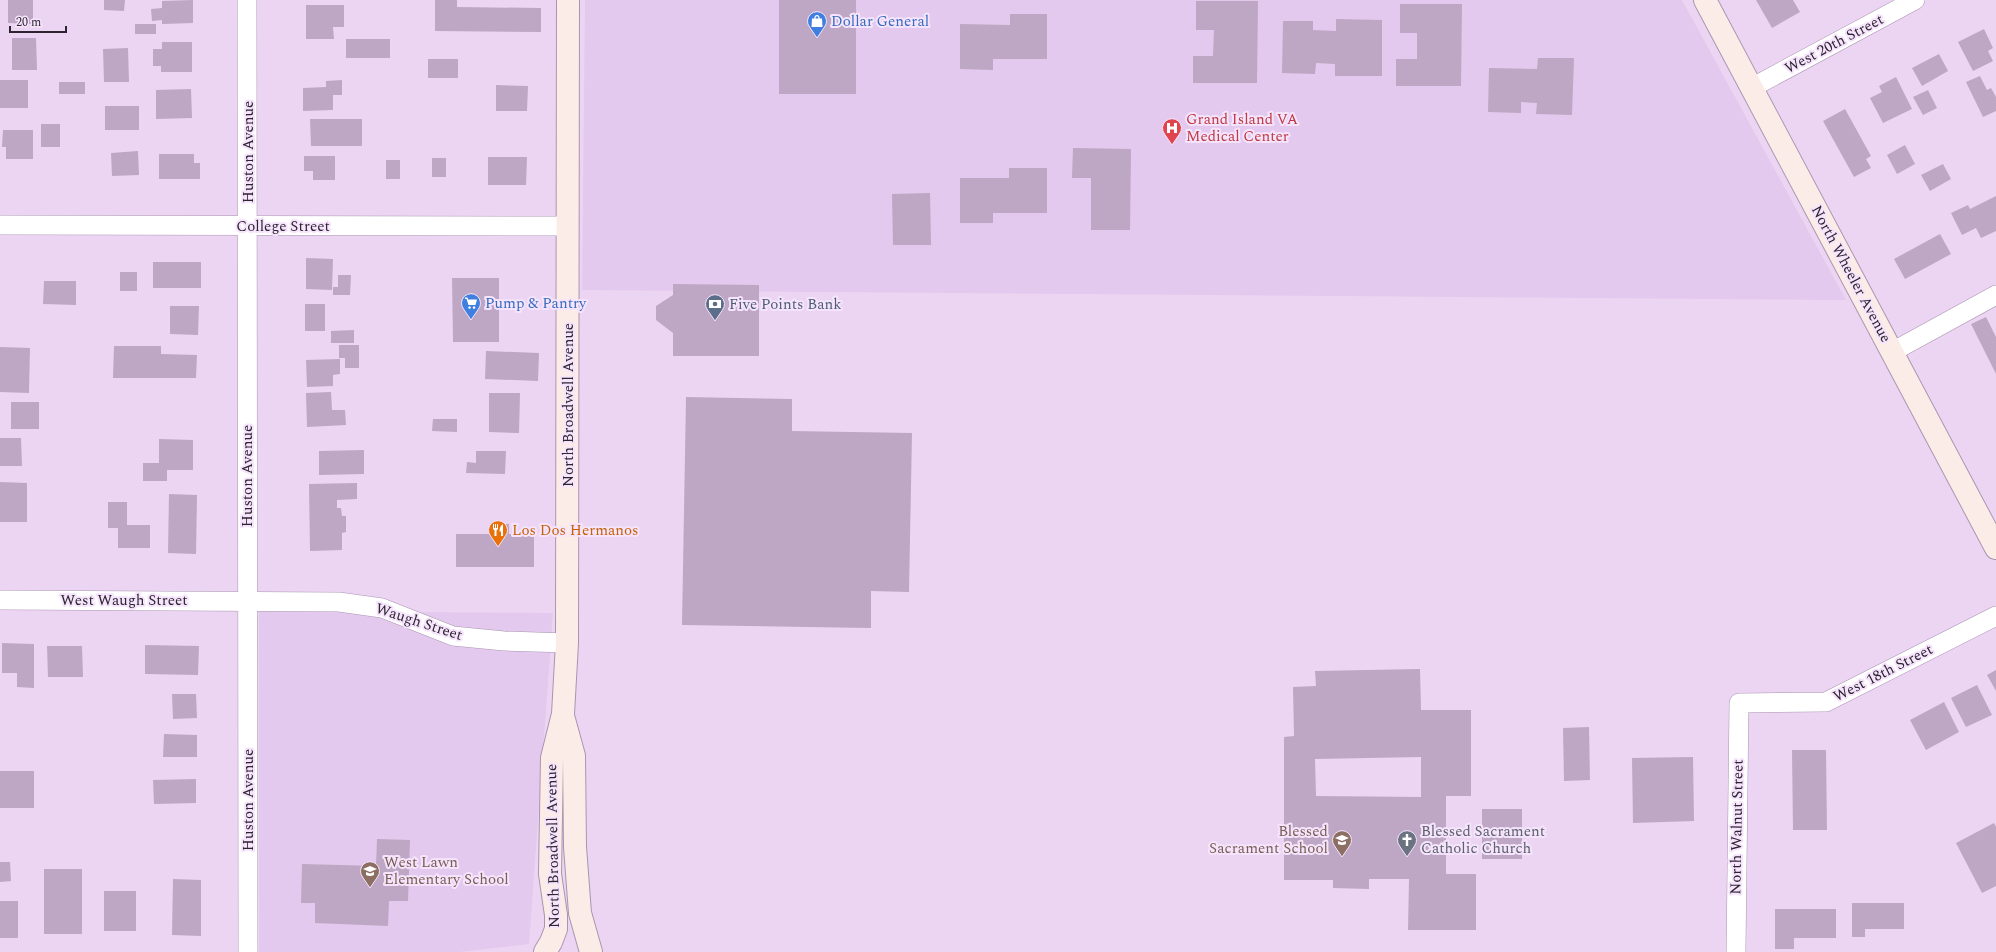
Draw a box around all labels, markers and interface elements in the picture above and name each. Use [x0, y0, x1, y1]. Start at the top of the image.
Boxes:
scale bar [10, 8, 66, 34]
street label: West 20th Street [1780, 8, 1888, 80]
shop icon: Dollar General [806, 10, 828, 38]
place label: Dollar General [831, 10, 929, 33]
text: 20 m [16, 13, 41, 32]
street label: Huston Avenue [237, 101, 260, 203]
place label: Grand Island VA Medical Center [1186, 108, 1298, 148]
hospital icon: Grand Island VA Medical Center [1161, 117, 1183, 145]
street label: North Wheeler Avenue [1805, 201, 1897, 347]
street label: College Street [236, 215, 330, 238]
supermarket icon: Pump & Pantry [460, 292, 482, 320]
place label: Pump & Pantry [485, 292, 587, 315]
bank icon: Five Points Bank [704, 293, 726, 321]
place label: Five Points Bank [729, 293, 842, 316]
street label: North Broadwell Avenue [557, 323, 580, 487]
street label: Huston Avenue [236, 425, 259, 527]
restaurant icon: Los Dos Hermanos [487, 519, 509, 547]
place label: Los Dos Hermanos [512, 519, 639, 542]
street label: West Waugh Street [60, 589, 188, 612]
street label: Waugh Street [373, 597, 465, 647]
street label: West 18th Street [1829, 638, 1937, 708]
street label: Huston Avenue [237, 749, 260, 851]
street label: North Walnut Street [1724, 759, 1750, 895]
street label: North Broadwell Avenue [540, 764, 566, 928]
place label: Blessed Sacrament School [1209, 820, 1328, 860]
place label: Blessed Sacrament Catholic Church [1421, 820, 1545, 860]
school or university icon: Blessed Sacrament School [1331, 829, 1353, 857]
church icon: Blessed Sacrament Catholic Church [1396, 829, 1418, 857]
place label: West Lawn Elementary School [384, 851, 509, 891]
school or university icon: West Lawn Elementary School [359, 860, 381, 888]

